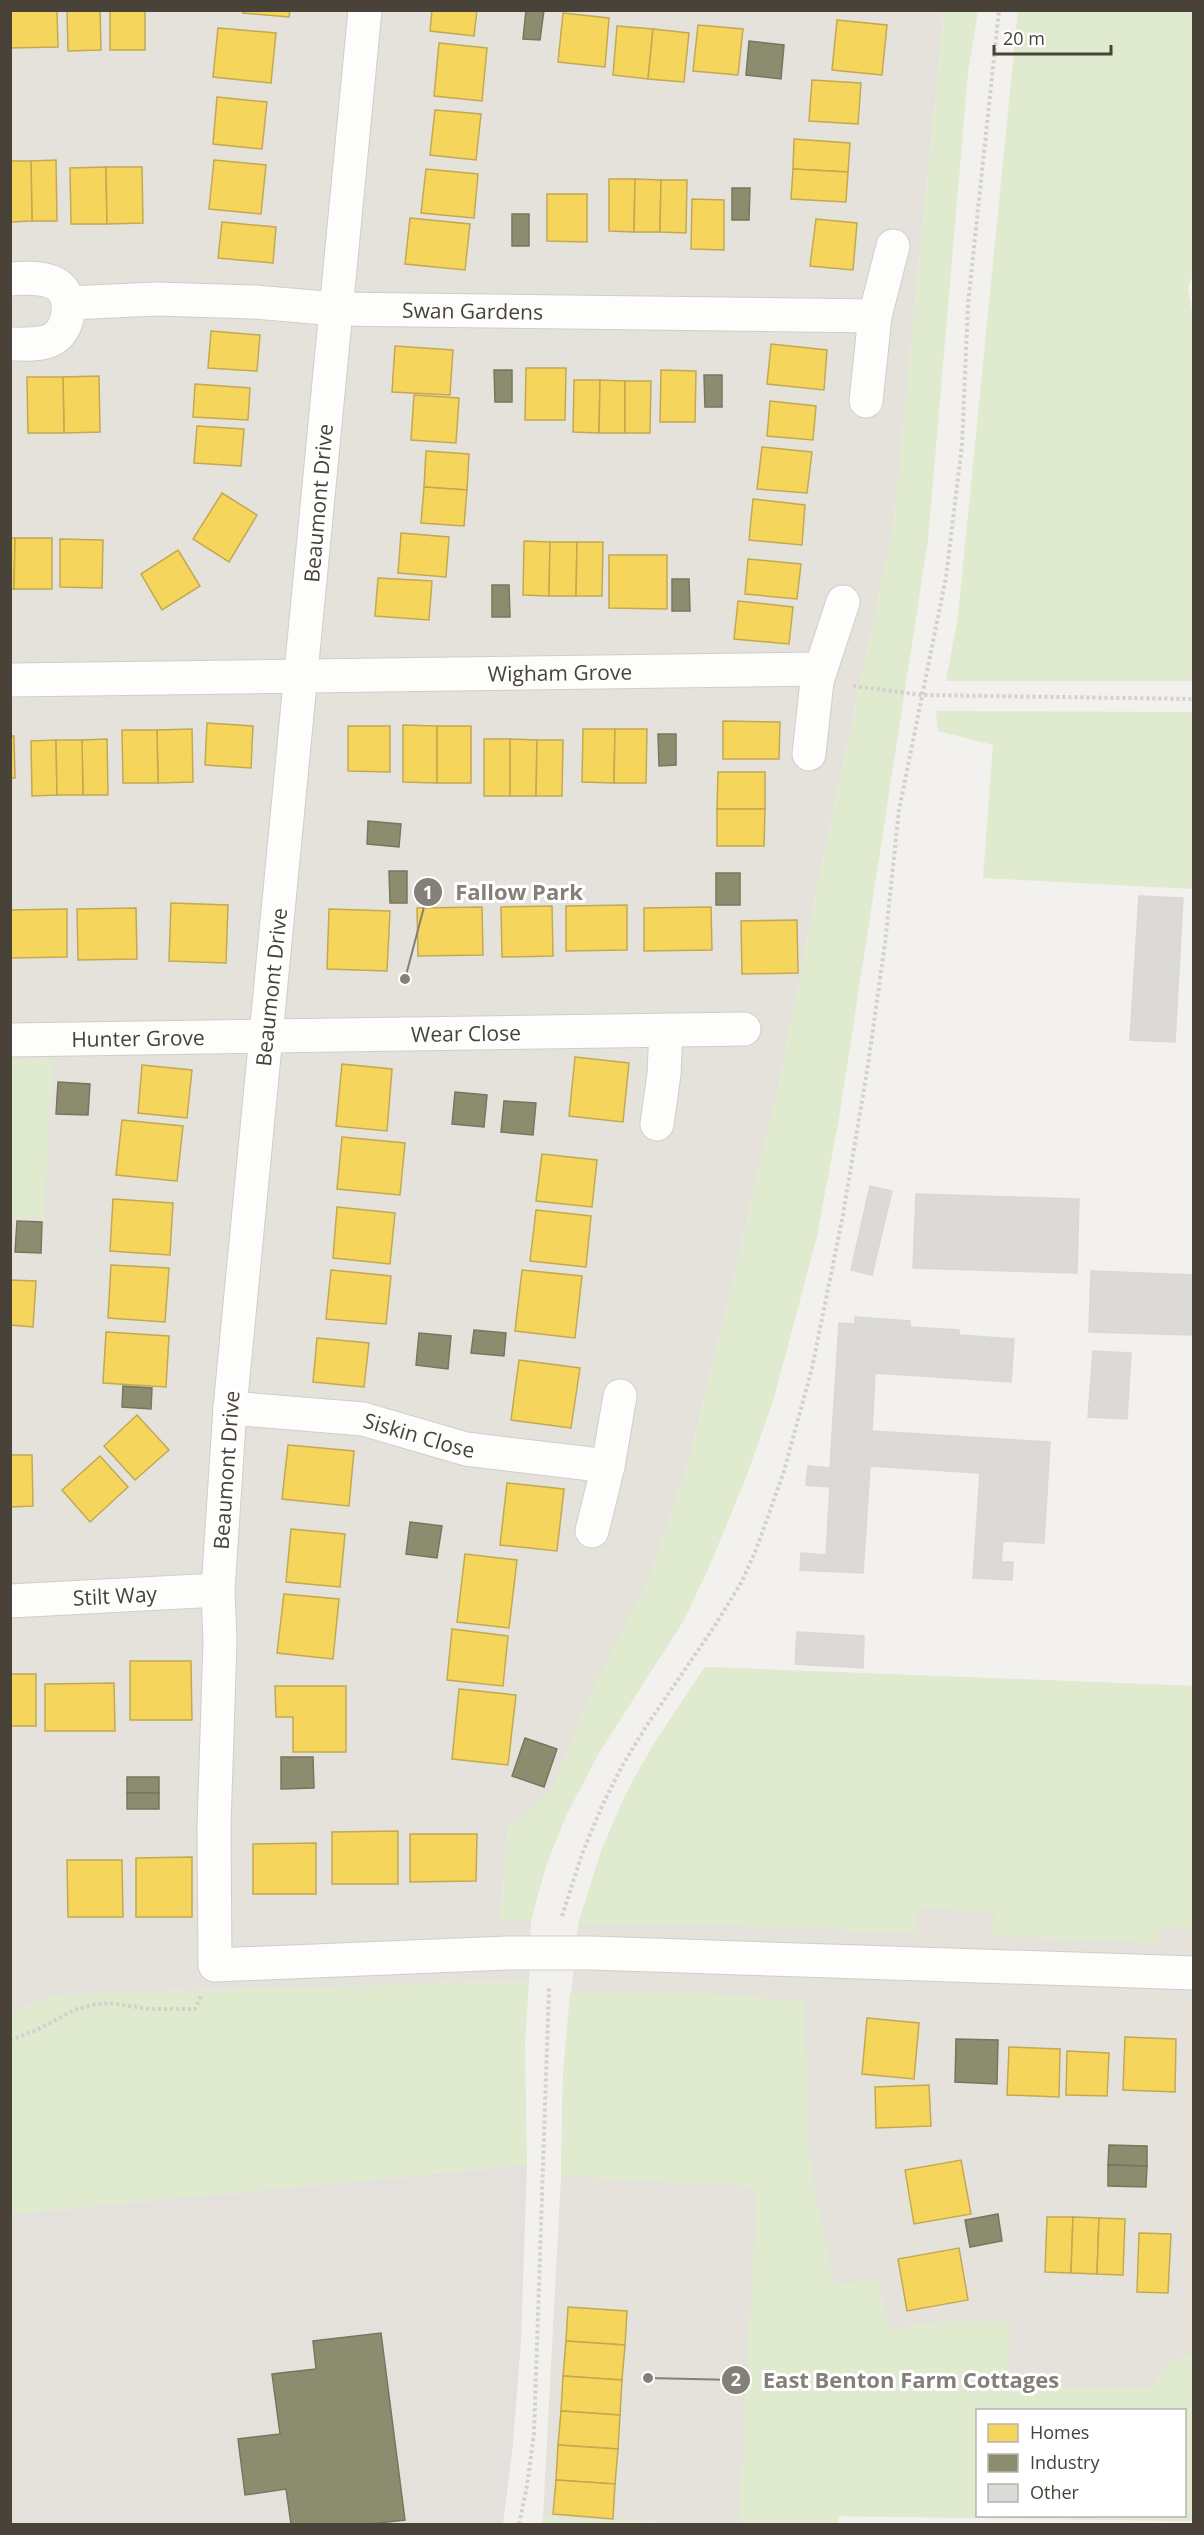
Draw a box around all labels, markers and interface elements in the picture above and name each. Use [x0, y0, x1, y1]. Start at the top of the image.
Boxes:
scale bar [994, 18, 1111, 56]
text: 20 m [1003, 26, 1045, 50]
street label: Swan Gardens [402, 296, 543, 326]
street label: Beaumont Drive [297, 422, 339, 584]
street label: Wigham Grove [488, 658, 632, 688]
callout: Fallow Park [413, 872, 595, 912]
text: Fallow Park [455, 876, 583, 906]
text: 1 [423, 880, 433, 904]
street label: Beaumont Drive [249, 906, 293, 1068]
street label: Wear Close [411, 1018, 521, 1048]
street label: Hunter Grove [71, 1023, 205, 1053]
street label: Beaumont Drive [206, 1390, 246, 1550]
street label: Siskin Close [360, 1406, 476, 1464]
street label: Stilt Way [72, 1579, 158, 1612]
callout: East Benton Farm Cottages [721, 2360, 1071, 2400]
text: East Benton Farm Cottages [763, 2364, 1059, 2394]
text: 2 [731, 2367, 741, 2391]
legend [976, 2409, 1186, 2517]
text: Homes [1030, 2420, 1089, 2444]
text: Industry [1030, 2450, 1100, 2474]
text: Other [1030, 2480, 1080, 2504]

